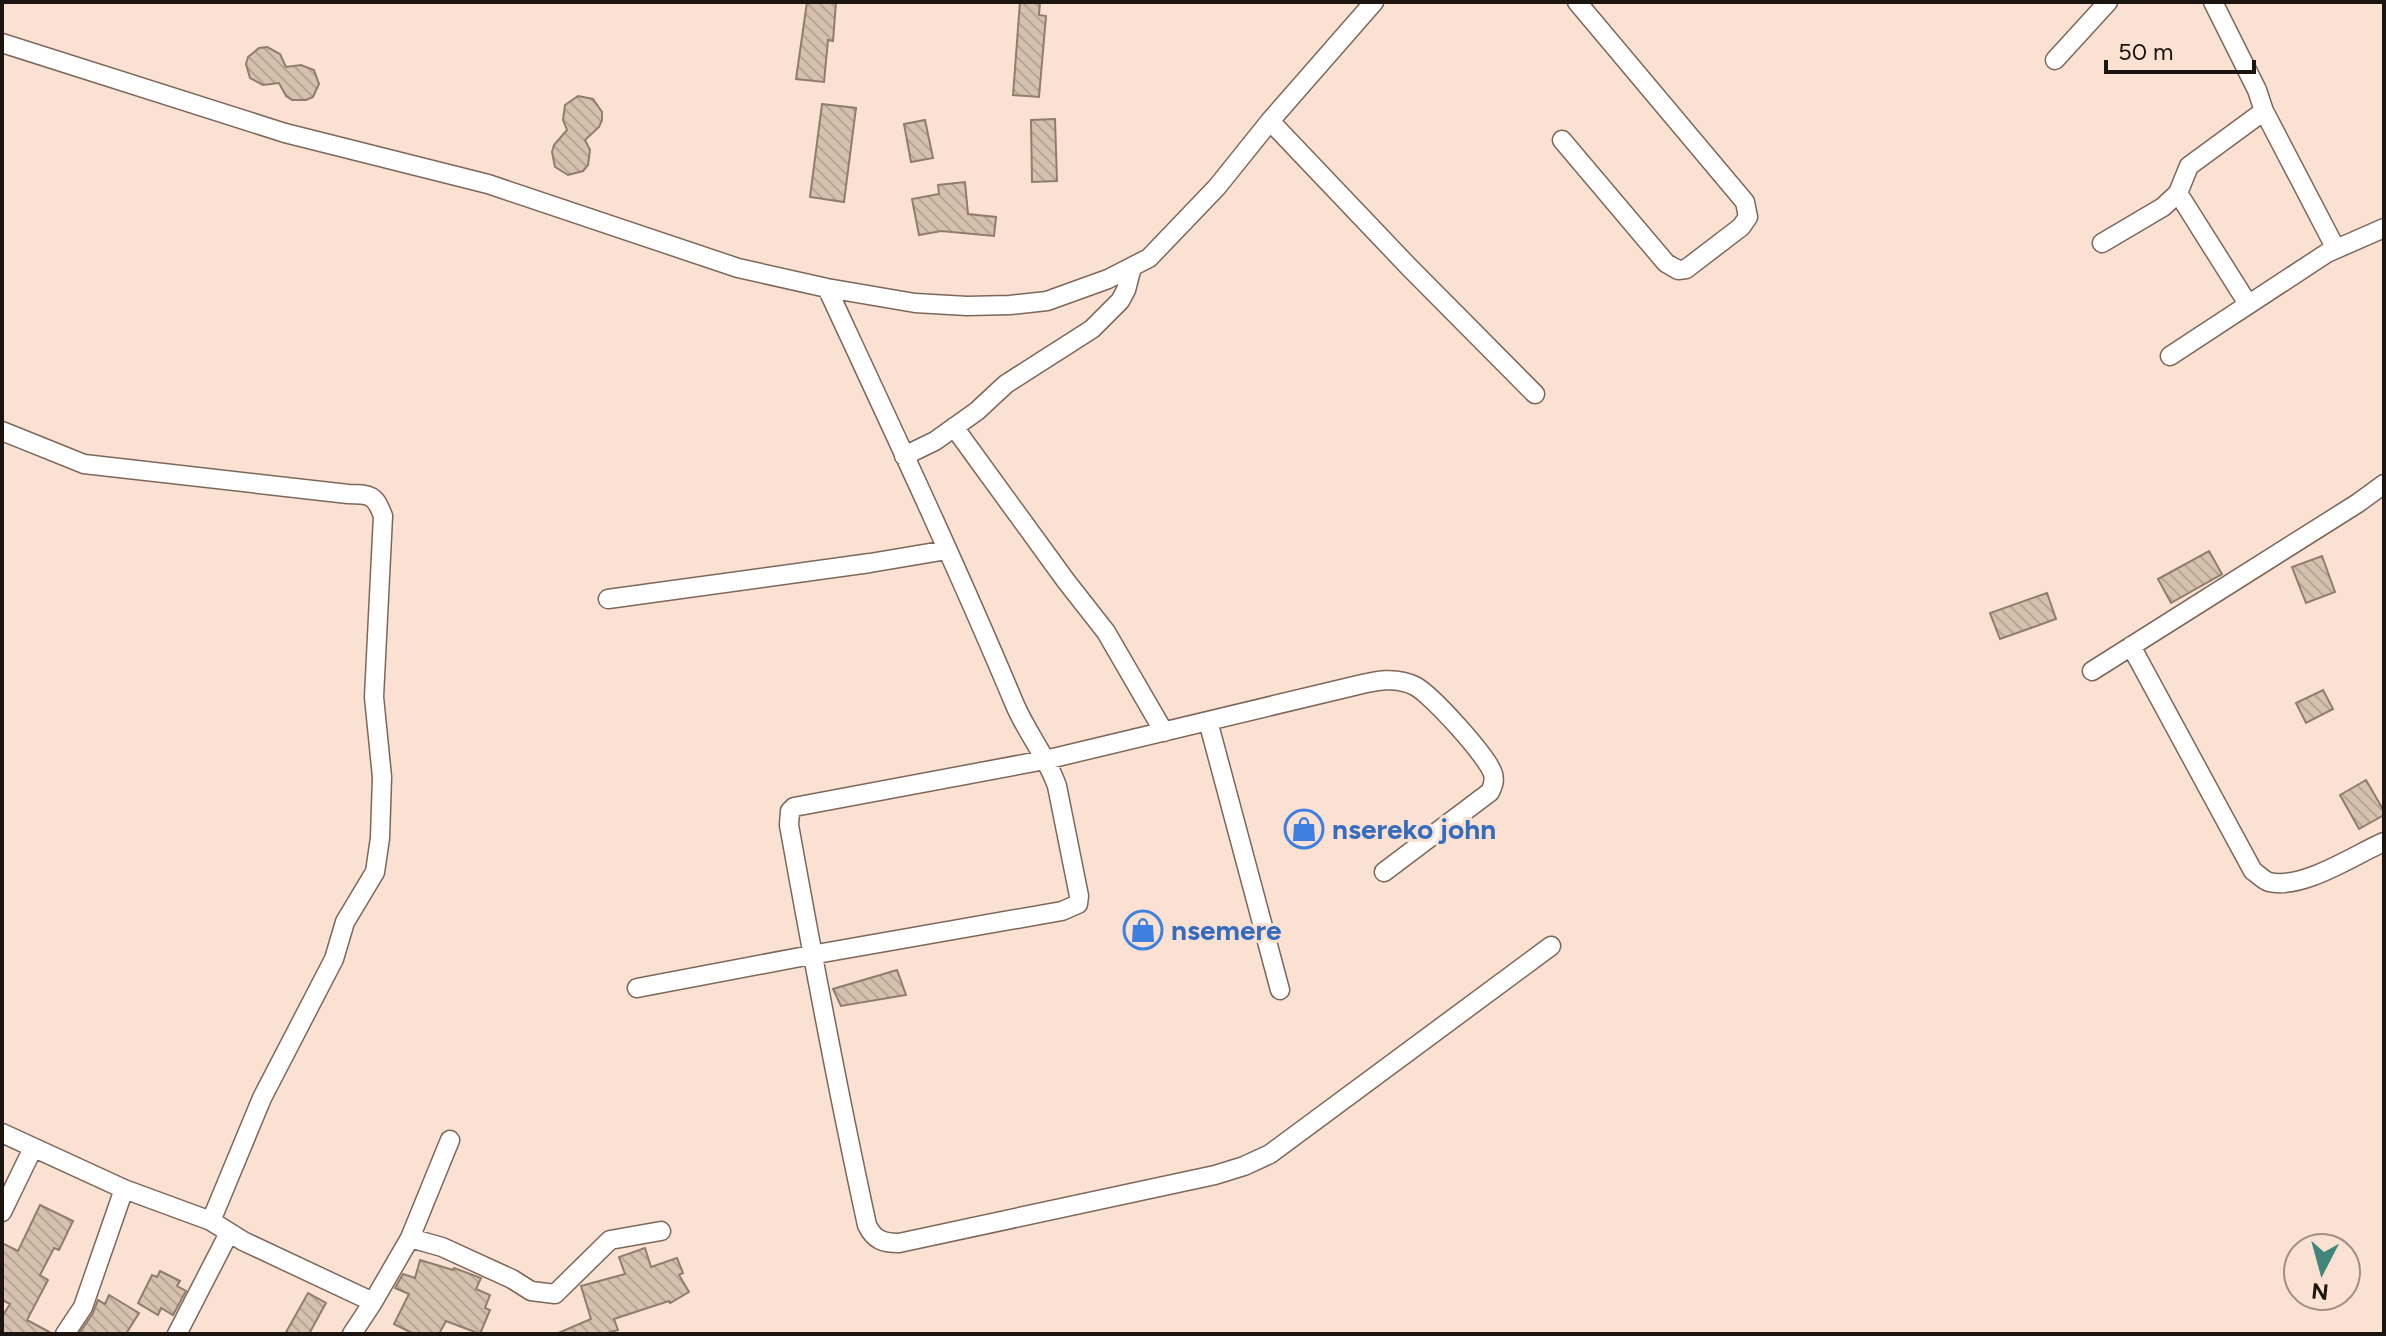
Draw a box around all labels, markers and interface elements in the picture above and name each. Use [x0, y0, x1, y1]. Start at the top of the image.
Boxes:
scale bar [2106, 24, 2254, 74]
text: 50 m [2118, 37, 2174, 66]
shop icon: nsereko john [1283, 808, 1325, 850]
place label: nsereko john [1332, 812, 1496, 846]
shop icon: nsemere [1122, 909, 1164, 951]
place label: nsemere [1171, 913, 1282, 947]
north arrow [2282, 1232, 2362, 1312]
text: N [2310, 1277, 2330, 1306]

